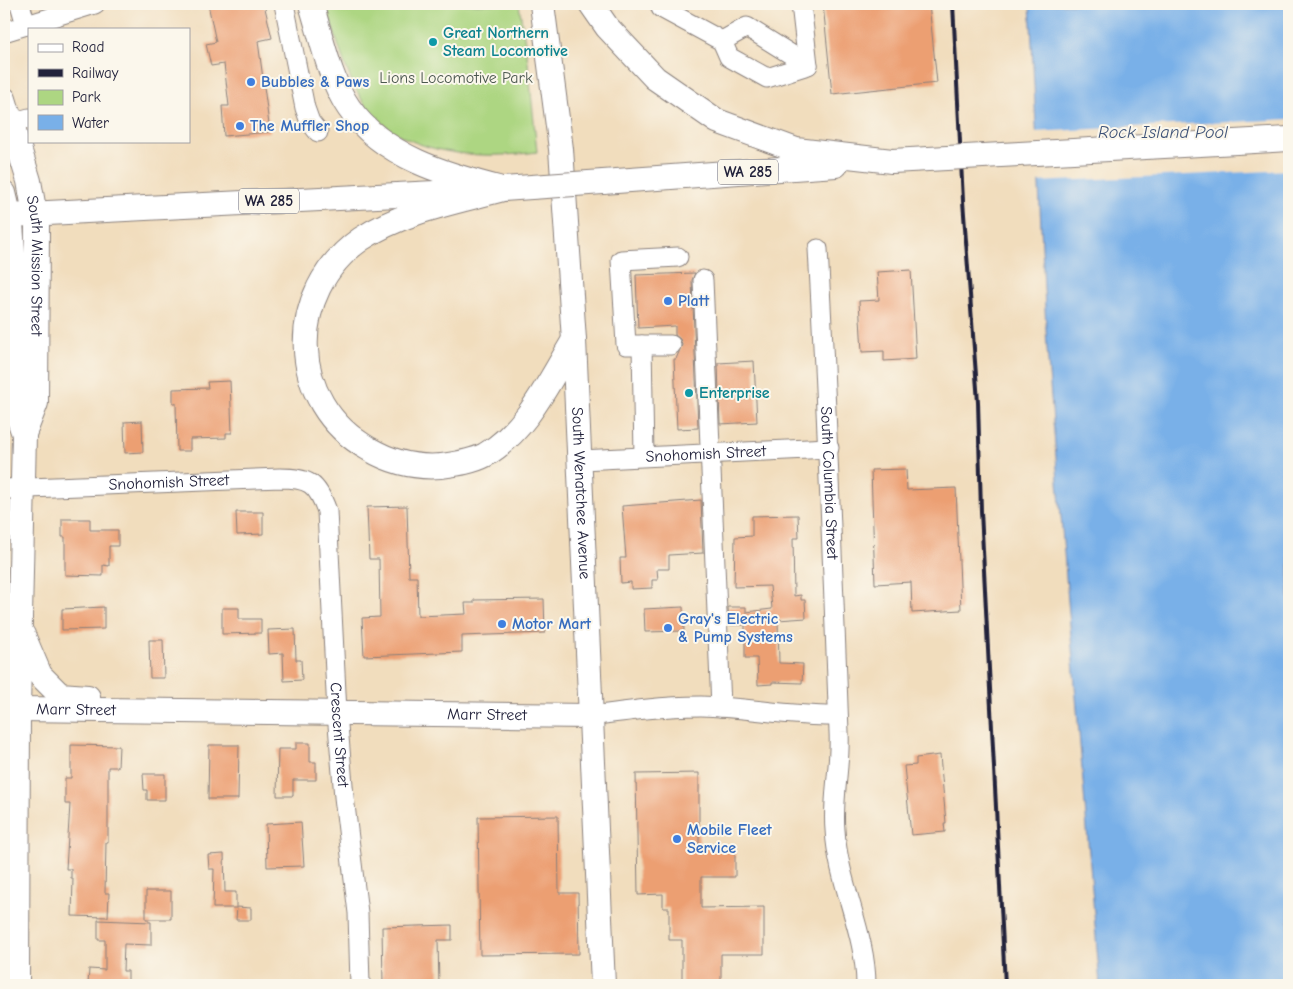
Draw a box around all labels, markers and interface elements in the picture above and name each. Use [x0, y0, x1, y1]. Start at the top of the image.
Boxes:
place label: Great Northern Steam Locomotive [443, 24, 568, 60]
legend [28, 28, 190, 142]
marker: Great Northern Steam Locomotive [427, 36, 439, 48]
text: Road [72, 38, 104, 56]
text: Railway [72, 64, 119, 82]
park label: Lions Locomotive Park [379, 69, 533, 87]
place label: Bubbles & Paws [261, 73, 370, 91]
marker: Bubbles & Paws [245, 76, 257, 88]
text: Park [72, 88, 101, 106]
text: Water [72, 114, 109, 132]
place label: The Muffler Shop [250, 117, 369, 135]
marker: The Muffler Shop [234, 120, 246, 132]
water label: Rock Island Pool [1098, 122, 1229, 143]
road number: WA 285 [718, 160, 778, 184]
road number: WA 285 [239, 188, 299, 214]
street label: South Mission Street [23, 194, 46, 336]
place label: Platt [678, 292, 710, 310]
marker: Platt [662, 295, 674, 307]
place label: Enterprise [699, 384, 770, 402]
marker: Enterprise [683, 387, 695, 399]
street label: South Columbia Street [817, 406, 841, 560]
street label: South Wenatchee Avenue [568, 407, 594, 580]
street label: Snohomish Street [645, 442, 767, 466]
street label: Snohomish Street [108, 471, 230, 494]
place label: Gray's Electric & Pump Systems [678, 610, 793, 646]
place label: Motor Mart [512, 615, 592, 633]
marker: Motor Mart [496, 618, 508, 630]
marker: Gray's Electric & Pump Systems [662, 622, 674, 634]
street label: Crescent Street [326, 682, 352, 788]
street label: Marr Street [36, 700, 116, 719]
street label: Marr Street [447, 705, 527, 724]
place label: Mobile Fleet Service [687, 821, 773, 857]
marker: Mobile Fleet Service [671, 833, 683, 845]

